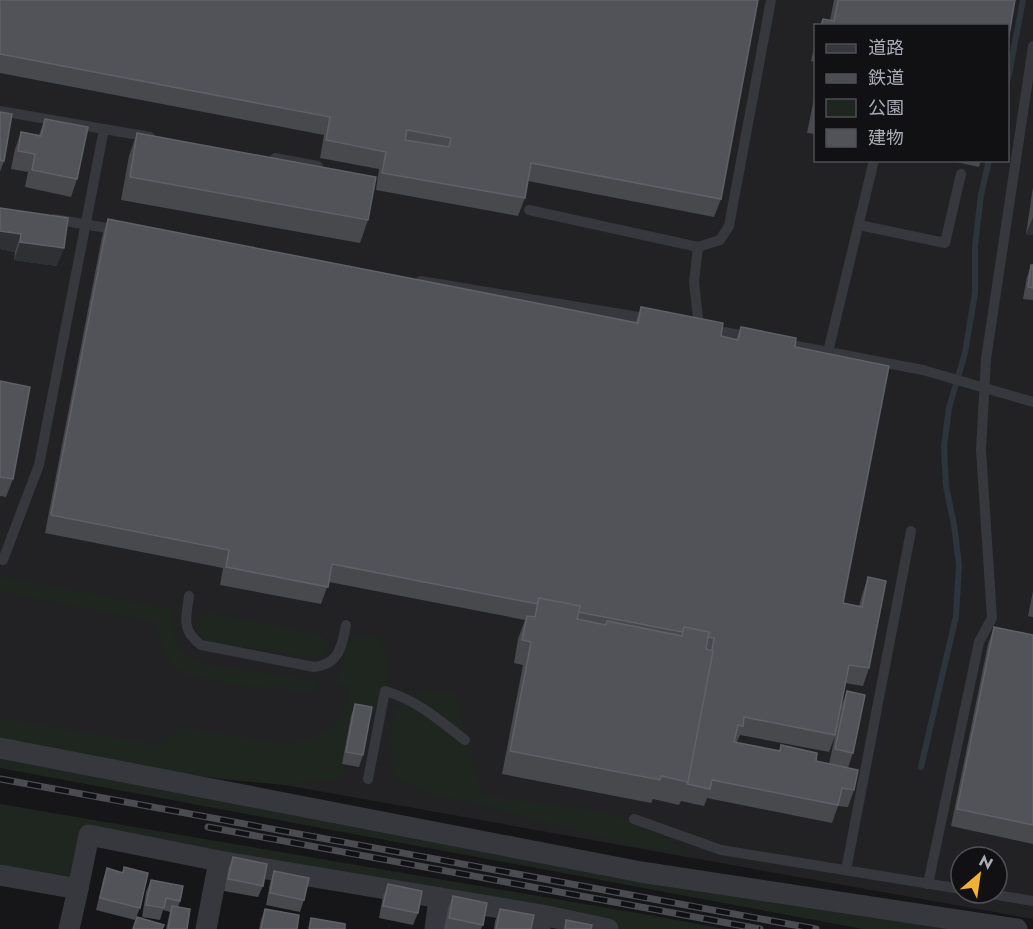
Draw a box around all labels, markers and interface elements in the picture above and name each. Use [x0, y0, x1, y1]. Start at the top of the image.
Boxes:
legend [814, 24, 1009, 162]
text: 道路 [868, 35, 904, 61]
text: 鉄道 [868, 65, 904, 91]
text: 公園 [868, 95, 904, 121]
text: 建物 [868, 125, 904, 151]
north arrow [949, 845, 1009, 905]
text: N [975, 849, 997, 875]

